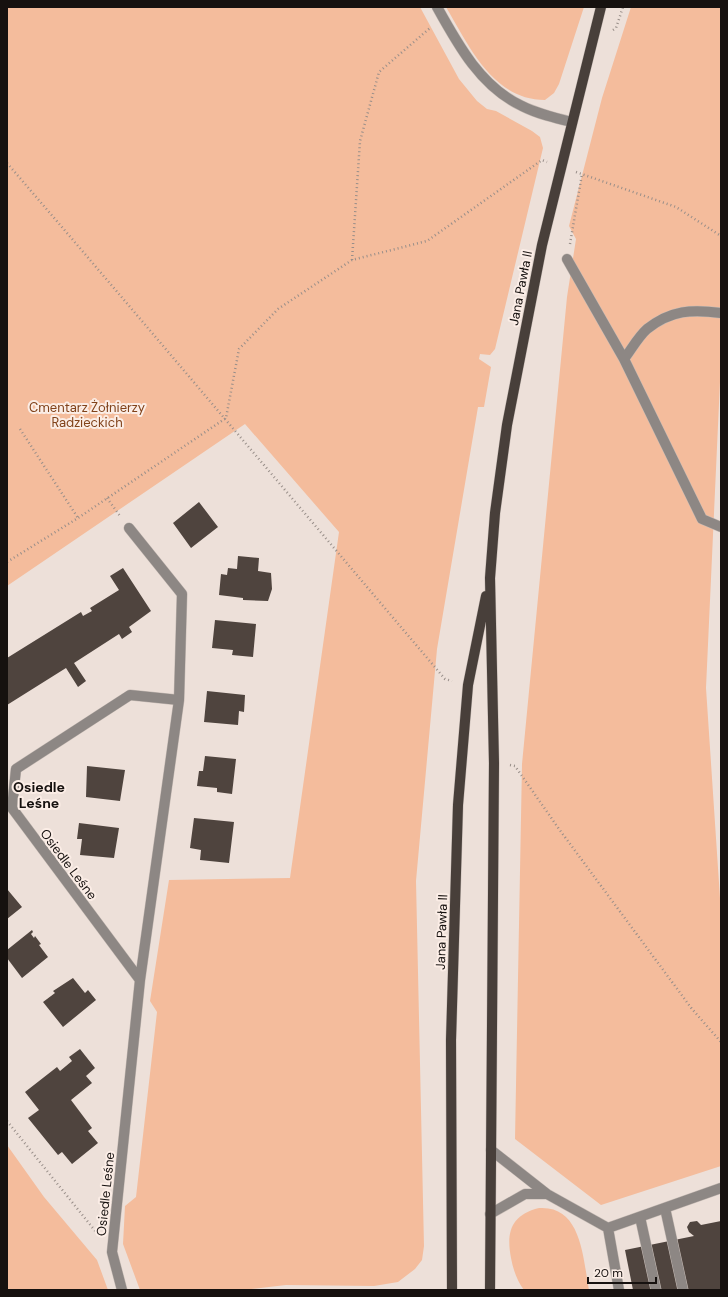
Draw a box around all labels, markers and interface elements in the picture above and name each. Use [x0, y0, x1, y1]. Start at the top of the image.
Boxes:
street label: Jana Pawła II [505, 249, 536, 327]
park label: Cmentarz Żołnierzy Radzieckich [29, 399, 145, 431]
district label: Osiedle Leśne [13, 778, 65, 812]
street label: Osiedle Leśne [36, 826, 101, 903]
street label: Jana Pawła II [432, 894, 451, 970]
street label: Osiedle Leśne [93, 1151, 118, 1237]
scale bar [588, 1259, 656, 1285]
text: 20 m [594, 1265, 623, 1281]

